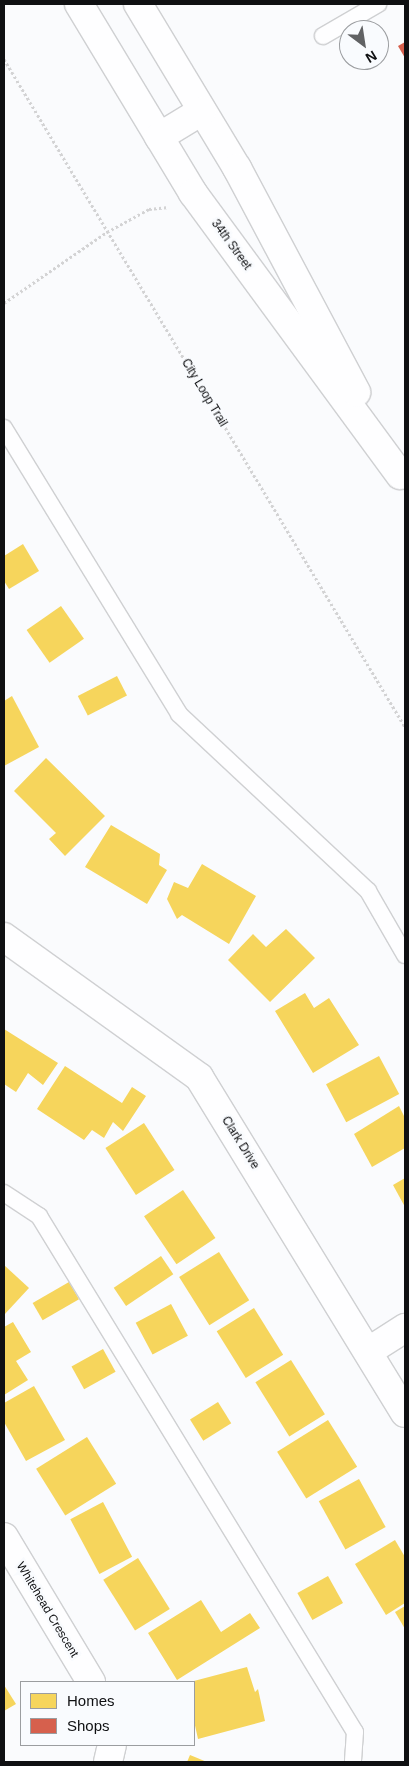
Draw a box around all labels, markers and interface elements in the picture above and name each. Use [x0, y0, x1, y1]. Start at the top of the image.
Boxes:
north arrow [339, 20, 389, 70]
text: N [363, 48, 380, 66]
street label: 34th Street [208, 217, 254, 273]
street label: City Loop Trail [178, 356, 230, 430]
street label: Clark Drive [218, 1114, 262, 1172]
street label: Whitehead Crescent [13, 1560, 81, 1660]
legend [20, 1681, 195, 1746]
text: Homes [67, 1692, 115, 1709]
text: Shops [67, 1717, 110, 1734]

